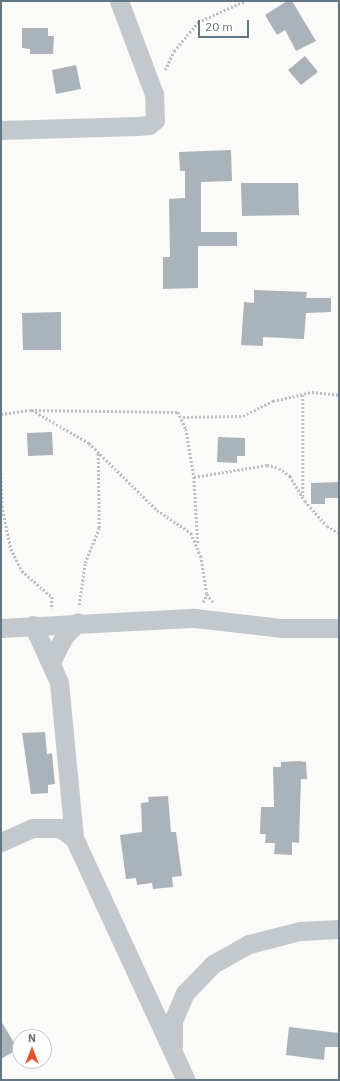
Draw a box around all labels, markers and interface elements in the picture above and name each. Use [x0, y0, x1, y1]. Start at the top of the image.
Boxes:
scale bar [200, 12, 251, 38]
text: 20 m [205, 19, 233, 34]
north arrow [12, 1029, 52, 1069]
text: N [28, 1031, 36, 1045]

